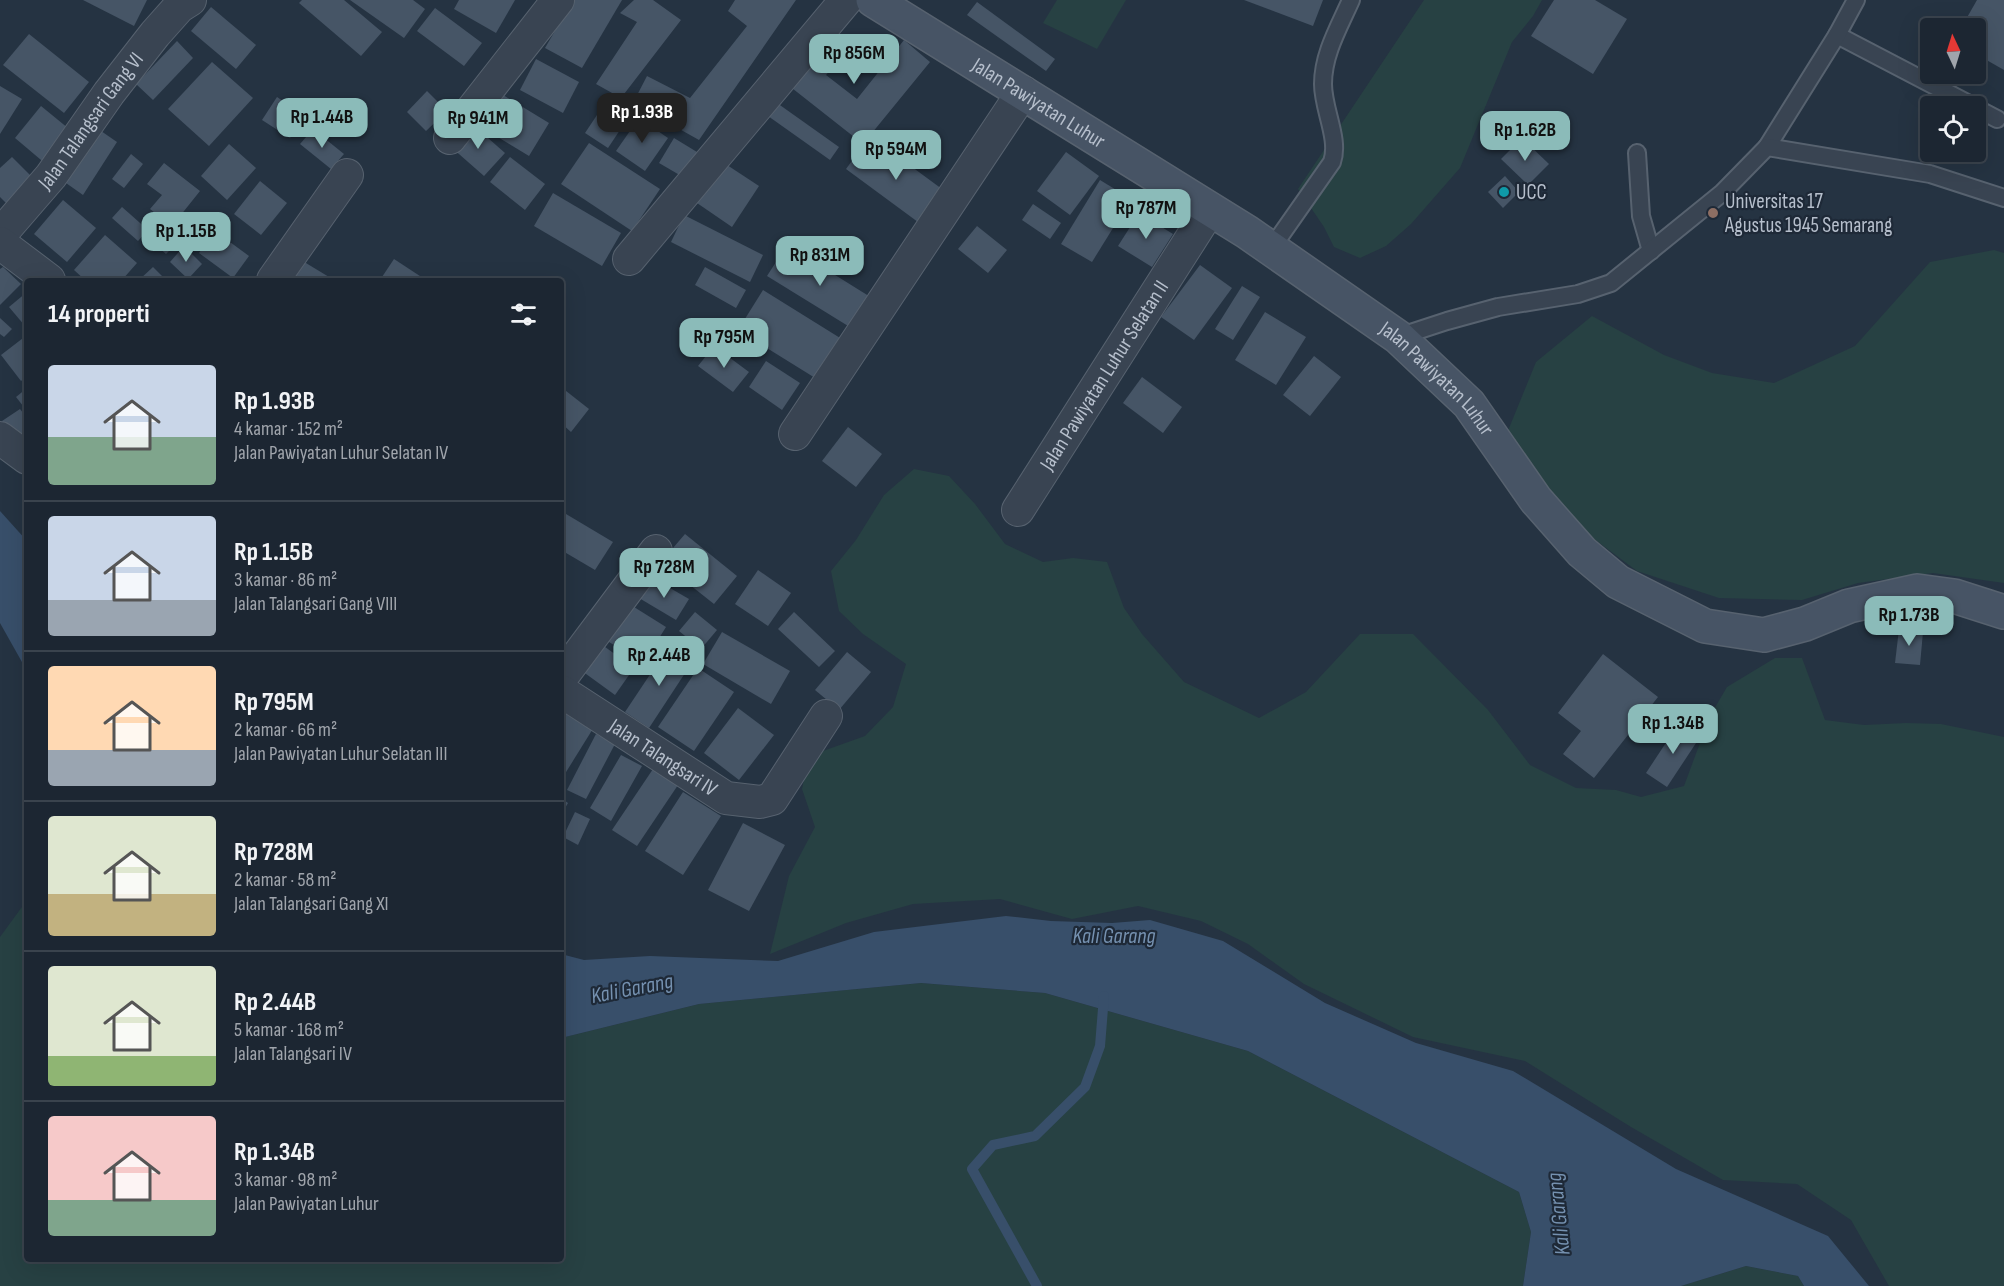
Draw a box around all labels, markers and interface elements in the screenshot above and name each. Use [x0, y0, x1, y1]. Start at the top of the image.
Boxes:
north arrow [1920, 18, 1986, 84]
map controls [1920, 18, 1986, 162]
pin: Rp 856M [799, 34, 909, 85]
text: Rp 856M [823, 41, 885, 65]
street label: Jalan Talangsari Gang VI [32, 47, 149, 195]
street label: Jalan Pawiyatan Luhur [967, 52, 1110, 153]
pin: Rp 1.93B [580, 93, 704, 144]
button: locate [1920, 96, 1986, 162]
pin: Rp 1.44B [260, 98, 384, 149]
pin: Rp 941M [423, 99, 533, 150]
text: Rp 1.93B [611, 100, 673, 124]
text: Rp 1.44B [291, 105, 353, 129]
text: Rp 941M [448, 106, 508, 130]
pin: Rp 1.62B [1463, 111, 1587, 162]
text: Rp 1.62B [1494, 118, 1556, 142]
pin: Rp 594M [841, 130, 951, 181]
text: Rp 594M [865, 137, 927, 161]
place label: UCC [1516, 180, 1547, 205]
marker: UCC [1497, 185, 1511, 199]
pin: Rp 787M [1091, 189, 1201, 240]
place label: Universitas 17 Agustus 1945 Semarang [1724, 189, 1892, 238]
text: Rp 787M [1116, 196, 1176, 220]
marker: Universitas 17 Agustus 1945 Semarang [1706, 206, 1720, 220]
pin: Rp 1.15B [124, 212, 248, 263]
text: Rp 1.15B [156, 219, 216, 243]
pin: Rp 831M [765, 236, 875, 287]
text: Rp 831M [790, 243, 850, 267]
street label: Jalan Pawiyatan Luhur Selatan II [1034, 276, 1174, 475]
icon: filters [507, 298, 540, 331]
text: 14 properti [48, 299, 150, 330]
street label: Jalan Pawiyatan Luhur [1374, 315, 1499, 440]
pin: Rp 795M [669, 318, 779, 369]
text: Rp 795M [693, 325, 755, 349]
text: Rp 1.93B [234, 386, 315, 417]
icon: home [96, 389, 168, 461]
text: 4 kamar · 152 m² [234, 417, 343, 441]
text: Jalan Pawiyatan Luhur Selatan IV [234, 441, 448, 465]
text: Rp 1.15B [234, 537, 313, 568]
icon: home [96, 540, 168, 612]
pin: Rp 728M [609, 548, 719, 599]
text: Rp 728M [633, 555, 695, 579]
text: 3 kamar · 86 m² [234, 568, 337, 592]
text: Jalan Talangsari Gang VIII [234, 592, 397, 616]
pin: Rp 1.73B [1847, 596, 1971, 647]
text: Rp 1.73B [1879, 603, 1939, 627]
pin: Rp 2.44B [597, 636, 721, 687]
text: Rp 2.44B [627, 643, 691, 667]
text: Rp 795M [234, 687, 314, 718]
icon: home [96, 690, 168, 762]
pin: Rp 1.34B [1611, 704, 1735, 755]
text: Rp 1.34B [1642, 711, 1704, 735]
street label: Jalan Talangsari IV [604, 713, 723, 802]
text: 2 kamar · 66 m² [234, 718, 337, 742]
text: Jalan Pawiyatan Luhur Selatan III [234, 742, 447, 766]
text: Rp 728M [234, 837, 313, 868]
icon: home [96, 840, 168, 912]
text: 2 kamar · 58 m² [234, 868, 336, 892]
text: Jalan Talangsari Gang XI [234, 892, 389, 916]
water label: Kali Garang [1073, 923, 1155, 950]
water label: Kali Garang [589, 968, 675, 1010]
text: Rp 2.44B [234, 987, 316, 1018]
icon: home [96, 990, 168, 1062]
text: 5 kamar · 168 m² [234, 1018, 344, 1042]
text: Jalan Talangsari IV [234, 1042, 352, 1066]
text: Rp 1.34B [234, 1137, 315, 1168]
icon: home [96, 1140, 168, 1212]
text: 3 kamar · 98 m² [234, 1168, 337, 1192]
water label: Kali Garang [1541, 1171, 1577, 1257]
text: Jalan Pawiyatan Luhur [234, 1192, 379, 1216]

